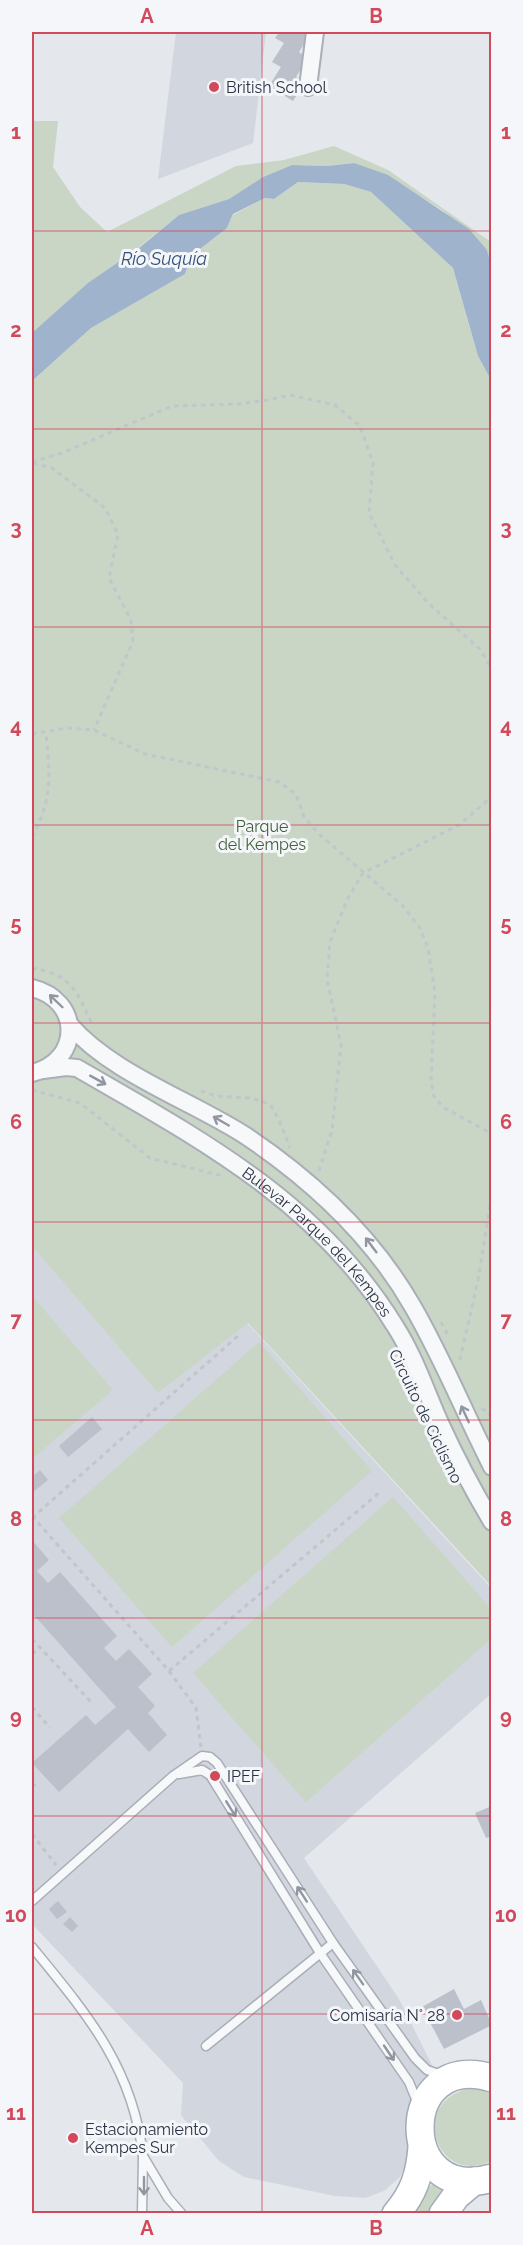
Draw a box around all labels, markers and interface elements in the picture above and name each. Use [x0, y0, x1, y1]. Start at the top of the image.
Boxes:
text: A [140, 4, 154, 28]
text: B [369, 4, 383, 28]
place label: British School [226, 78, 328, 97]
marker: British School [207, 80, 221, 94]
text: 1 [11, 120, 21, 144]
text: 1 [501, 120, 511, 144]
water label: Río Suquía [121, 248, 207, 269]
text: 2 [10, 318, 22, 342]
text: 2 [500, 318, 512, 342]
text: 3 [10, 516, 22, 540]
text: 3 [500, 516, 512, 540]
text: 4 [10, 714, 22, 738]
text: 4 [500, 714, 512, 738]
park label: Parque del Kempes [218, 817, 306, 854]
text: 5 [10, 912, 22, 936]
text: 5 [500, 912, 512, 936]
one-way arrow [48, 994, 63, 1008]
one-way arrow [89, 1074, 106, 1086]
text: 6 [10, 1110, 22, 1134]
text: 6 [500, 1110, 512, 1134]
one-way arrow [213, 1115, 230, 1127]
street label: Bulevar Parque del Kempes [238, 1163, 396, 1321]
one-way arrow [364, 1237, 377, 1253]
text: 7 [10, 1308, 22, 1332]
text: 7 [500, 1308, 512, 1332]
street label: Circuito de Ciclismo [385, 1346, 466, 1486]
one-way arrow [459, 1406, 471, 1424]
text: 8 [10, 1507, 22, 1531]
text: 8 [500, 1507, 512, 1531]
text: 9 [10, 1705, 22, 1729]
text: 9 [500, 1705, 512, 1729]
place label: IPEF [227, 1767, 260, 1786]
marker: IPEF [208, 1769, 222, 1783]
one-way arrow [226, 1800, 238, 1817]
one-way arrow [295, 1885, 308, 1902]
text: 10 [5, 1903, 27, 1927]
text: 10 [495, 1903, 517, 1927]
one-way arrow [352, 1970, 364, 1986]
place label: Comisaría N° 28 [329, 2006, 445, 2025]
marker: Comisaría N° 28 [450, 2008, 464, 2022]
one-way arrow [383, 2044, 395, 2061]
text: 11 [6, 2101, 26, 2125]
text: 11 [496, 2101, 516, 2125]
place label: Estacionamiento Kempes Sur [85, 2120, 208, 2157]
marker: Estacionamiento Kempes Sur [66, 2131, 80, 2145]
one-way arrow [138, 2176, 150, 2196]
text: A [140, 2216, 154, 2240]
text: B [369, 2216, 383, 2240]

